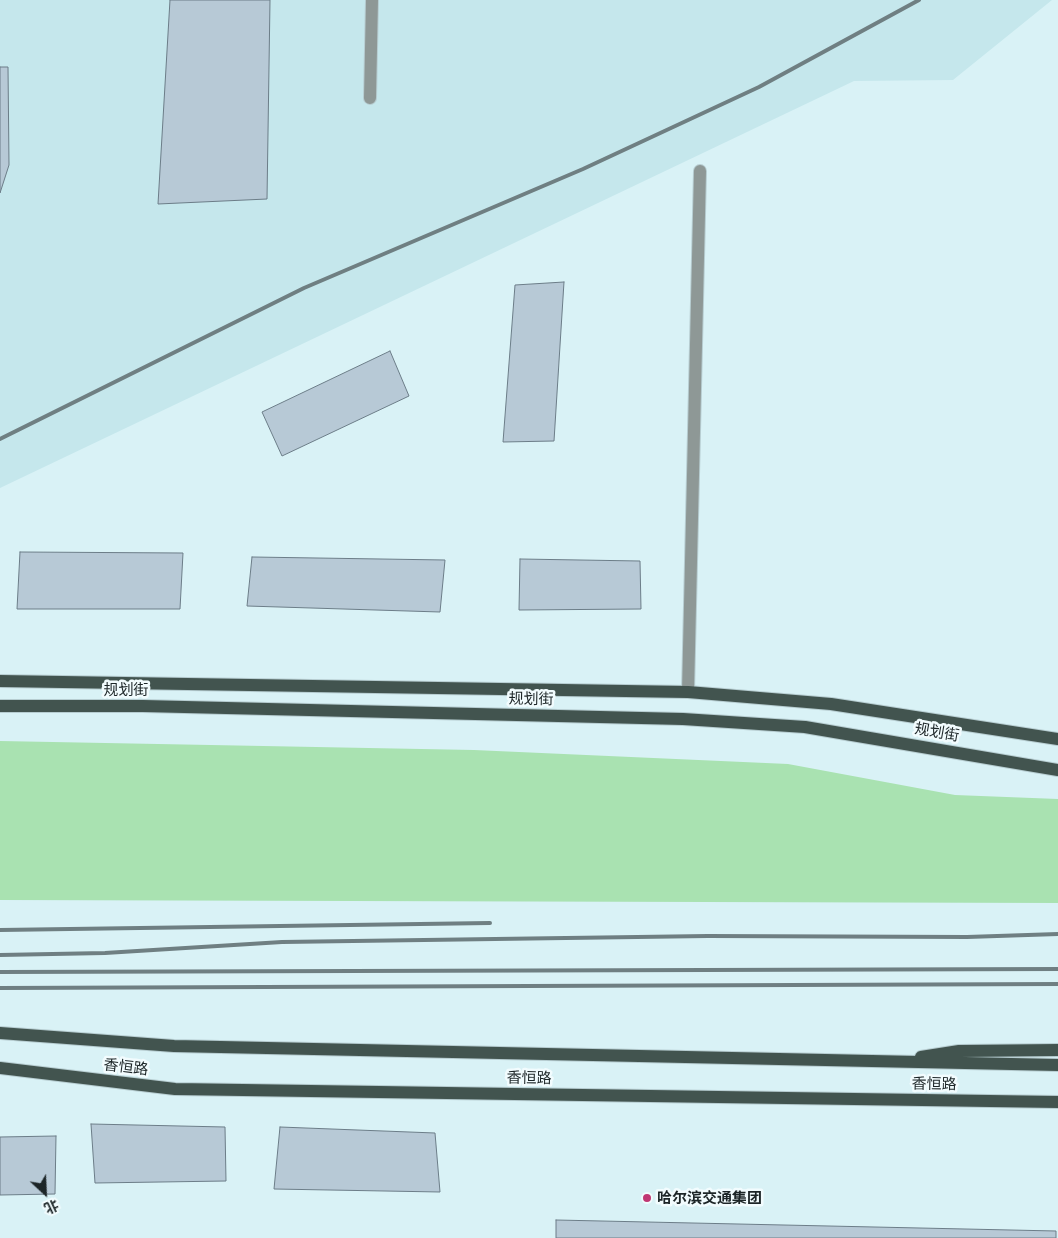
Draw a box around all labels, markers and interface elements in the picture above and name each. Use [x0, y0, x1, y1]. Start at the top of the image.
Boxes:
street label: 规划街 [104, 681, 148, 699]
street label: 规划街 [508, 690, 554, 708]
street label: 规划街 [913, 719, 961, 745]
street label: 香恒路 [103, 1055, 149, 1079]
street label: 香恒路 [506, 1069, 552, 1087]
street label: 香恒路 [911, 1075, 957, 1093]
north arrow [20, 1168, 70, 1218]
place label: 哈尔滨交通集团 [657, 1189, 762, 1207]
marker: 哈尔滨交通集团 [641, 1192, 653, 1204]
text: 北 [42, 1196, 61, 1218]

